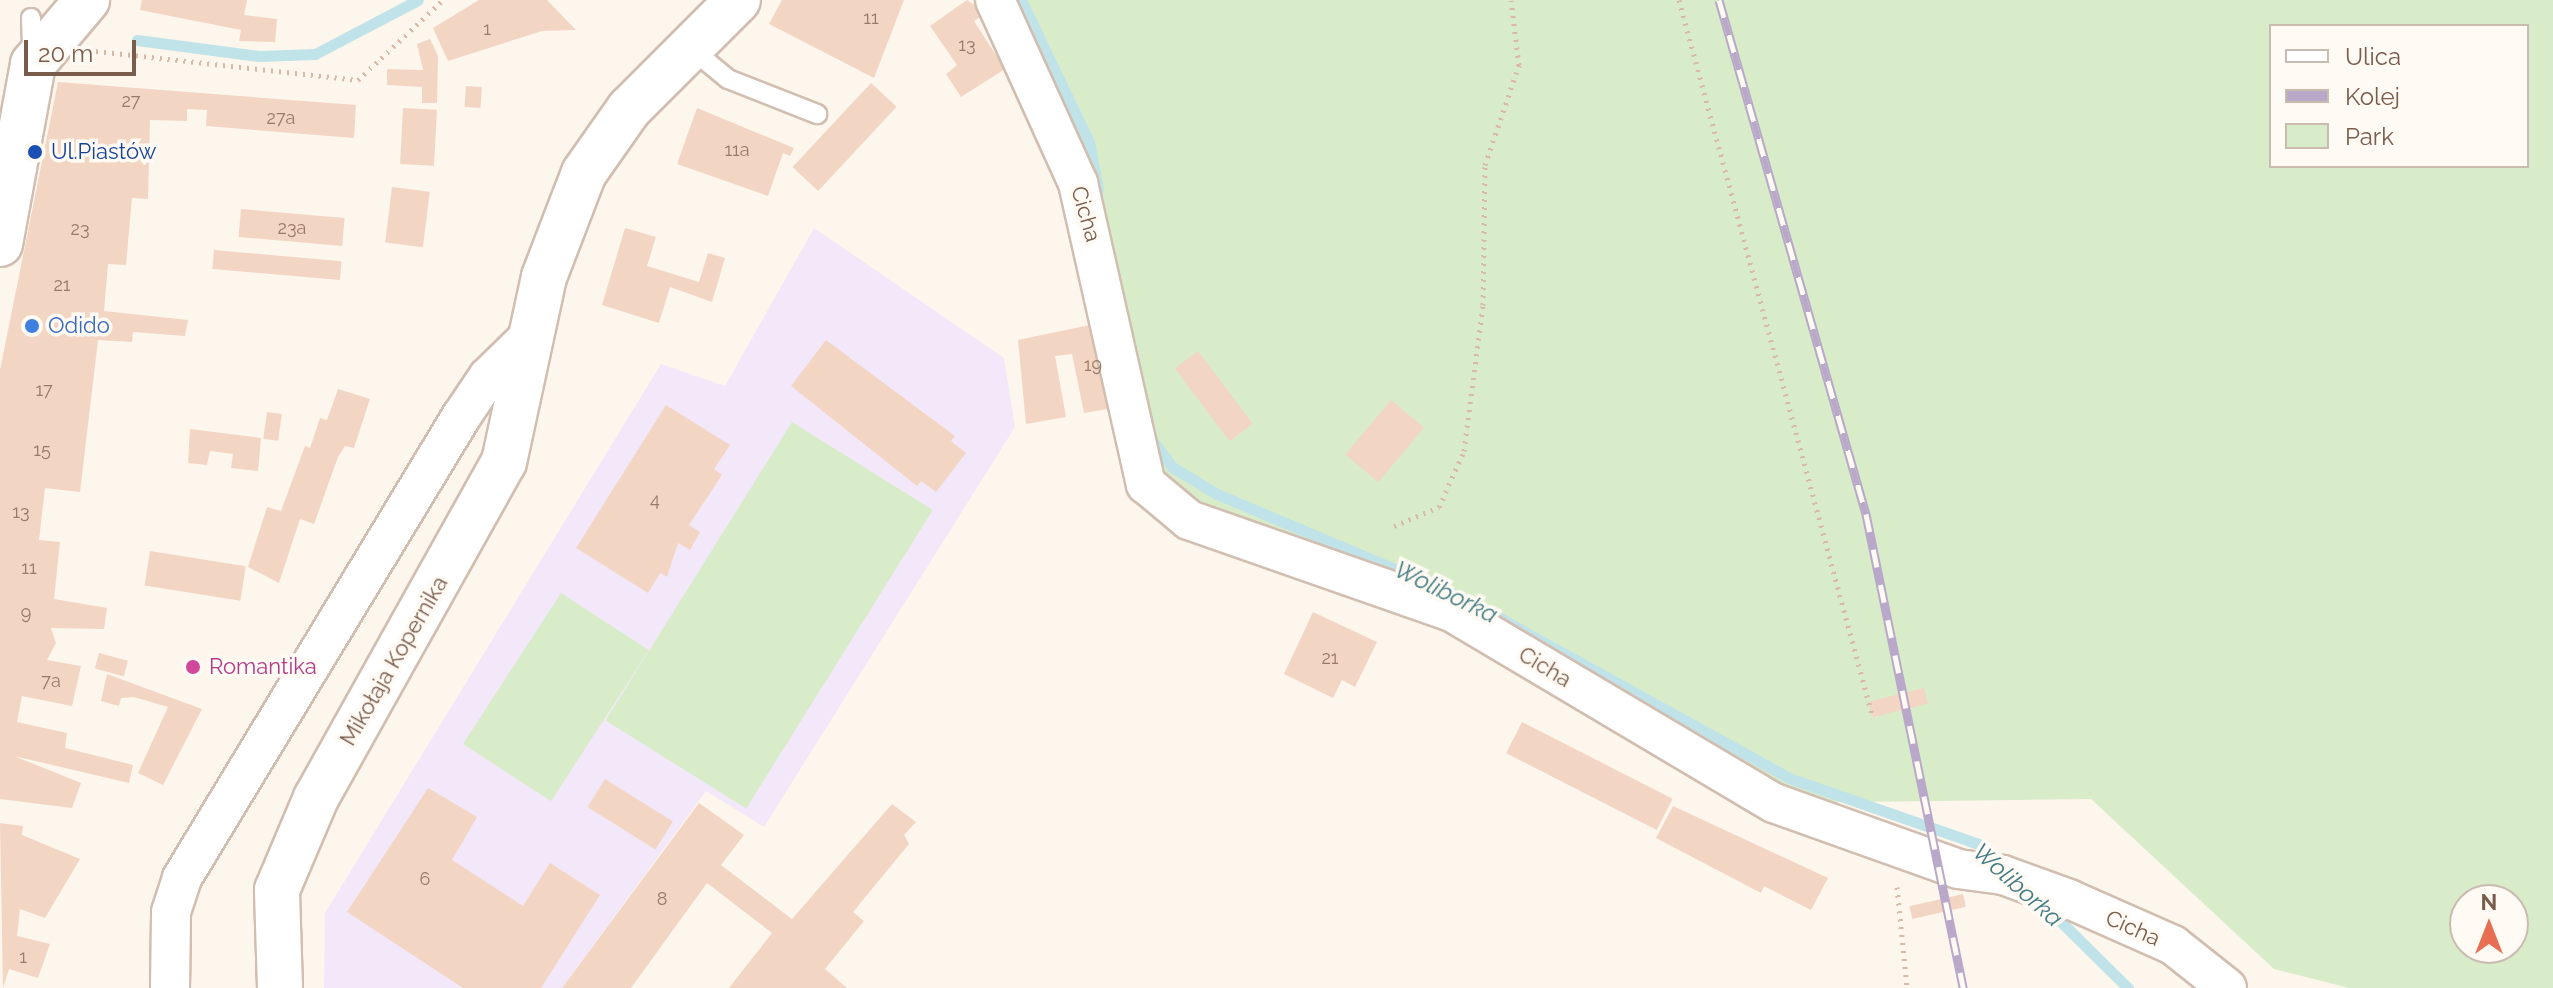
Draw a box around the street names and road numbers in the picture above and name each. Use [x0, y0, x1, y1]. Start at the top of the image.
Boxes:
street label: Cicha [1065, 183, 1107, 245]
street label: Mikołaja Kopernika [335, 572, 453, 750]
street label: Cicha [1514, 641, 1576, 693]
street label: Cicha [2102, 904, 2164, 952]

